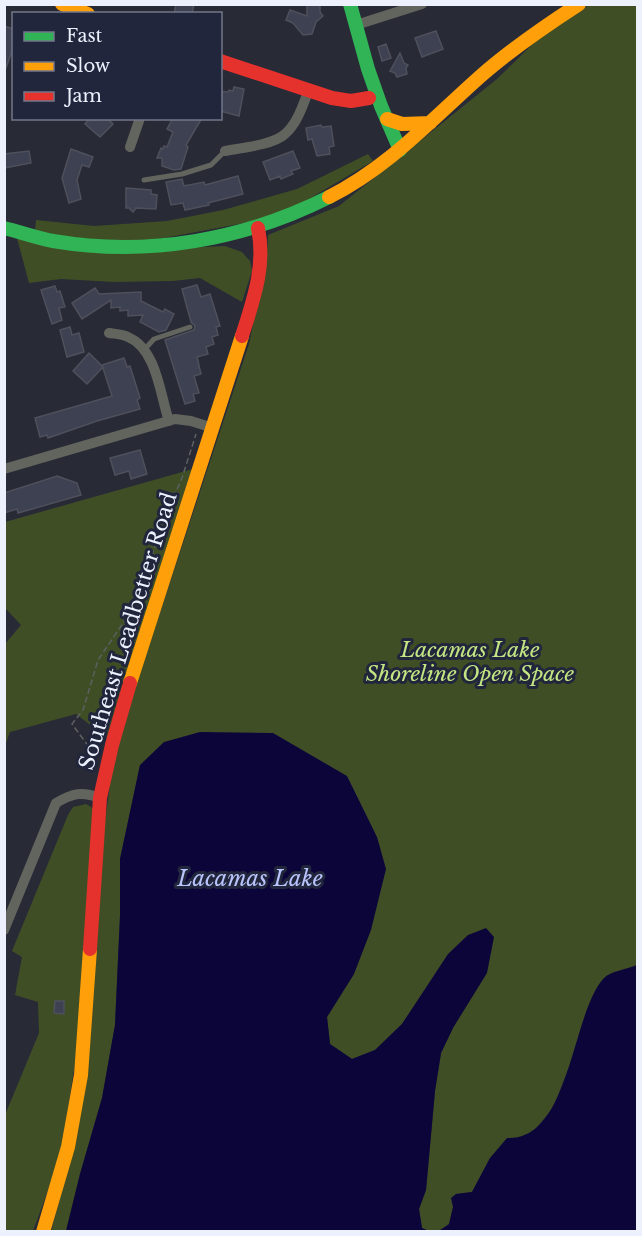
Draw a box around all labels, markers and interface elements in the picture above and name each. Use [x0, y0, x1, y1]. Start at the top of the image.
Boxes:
legend [12, 12, 222, 120]
text: Fast [66, 25, 103, 47]
text: Slow [66, 55, 111, 77]
text: Jam [64, 85, 102, 107]
street label: Southeast Leadbetter Road [73, 489, 183, 773]
park label: Lacamas Lake Shoreline Open Space [366, 637, 575, 687]
water label: Lacamas Lake [176, 865, 323, 892]

